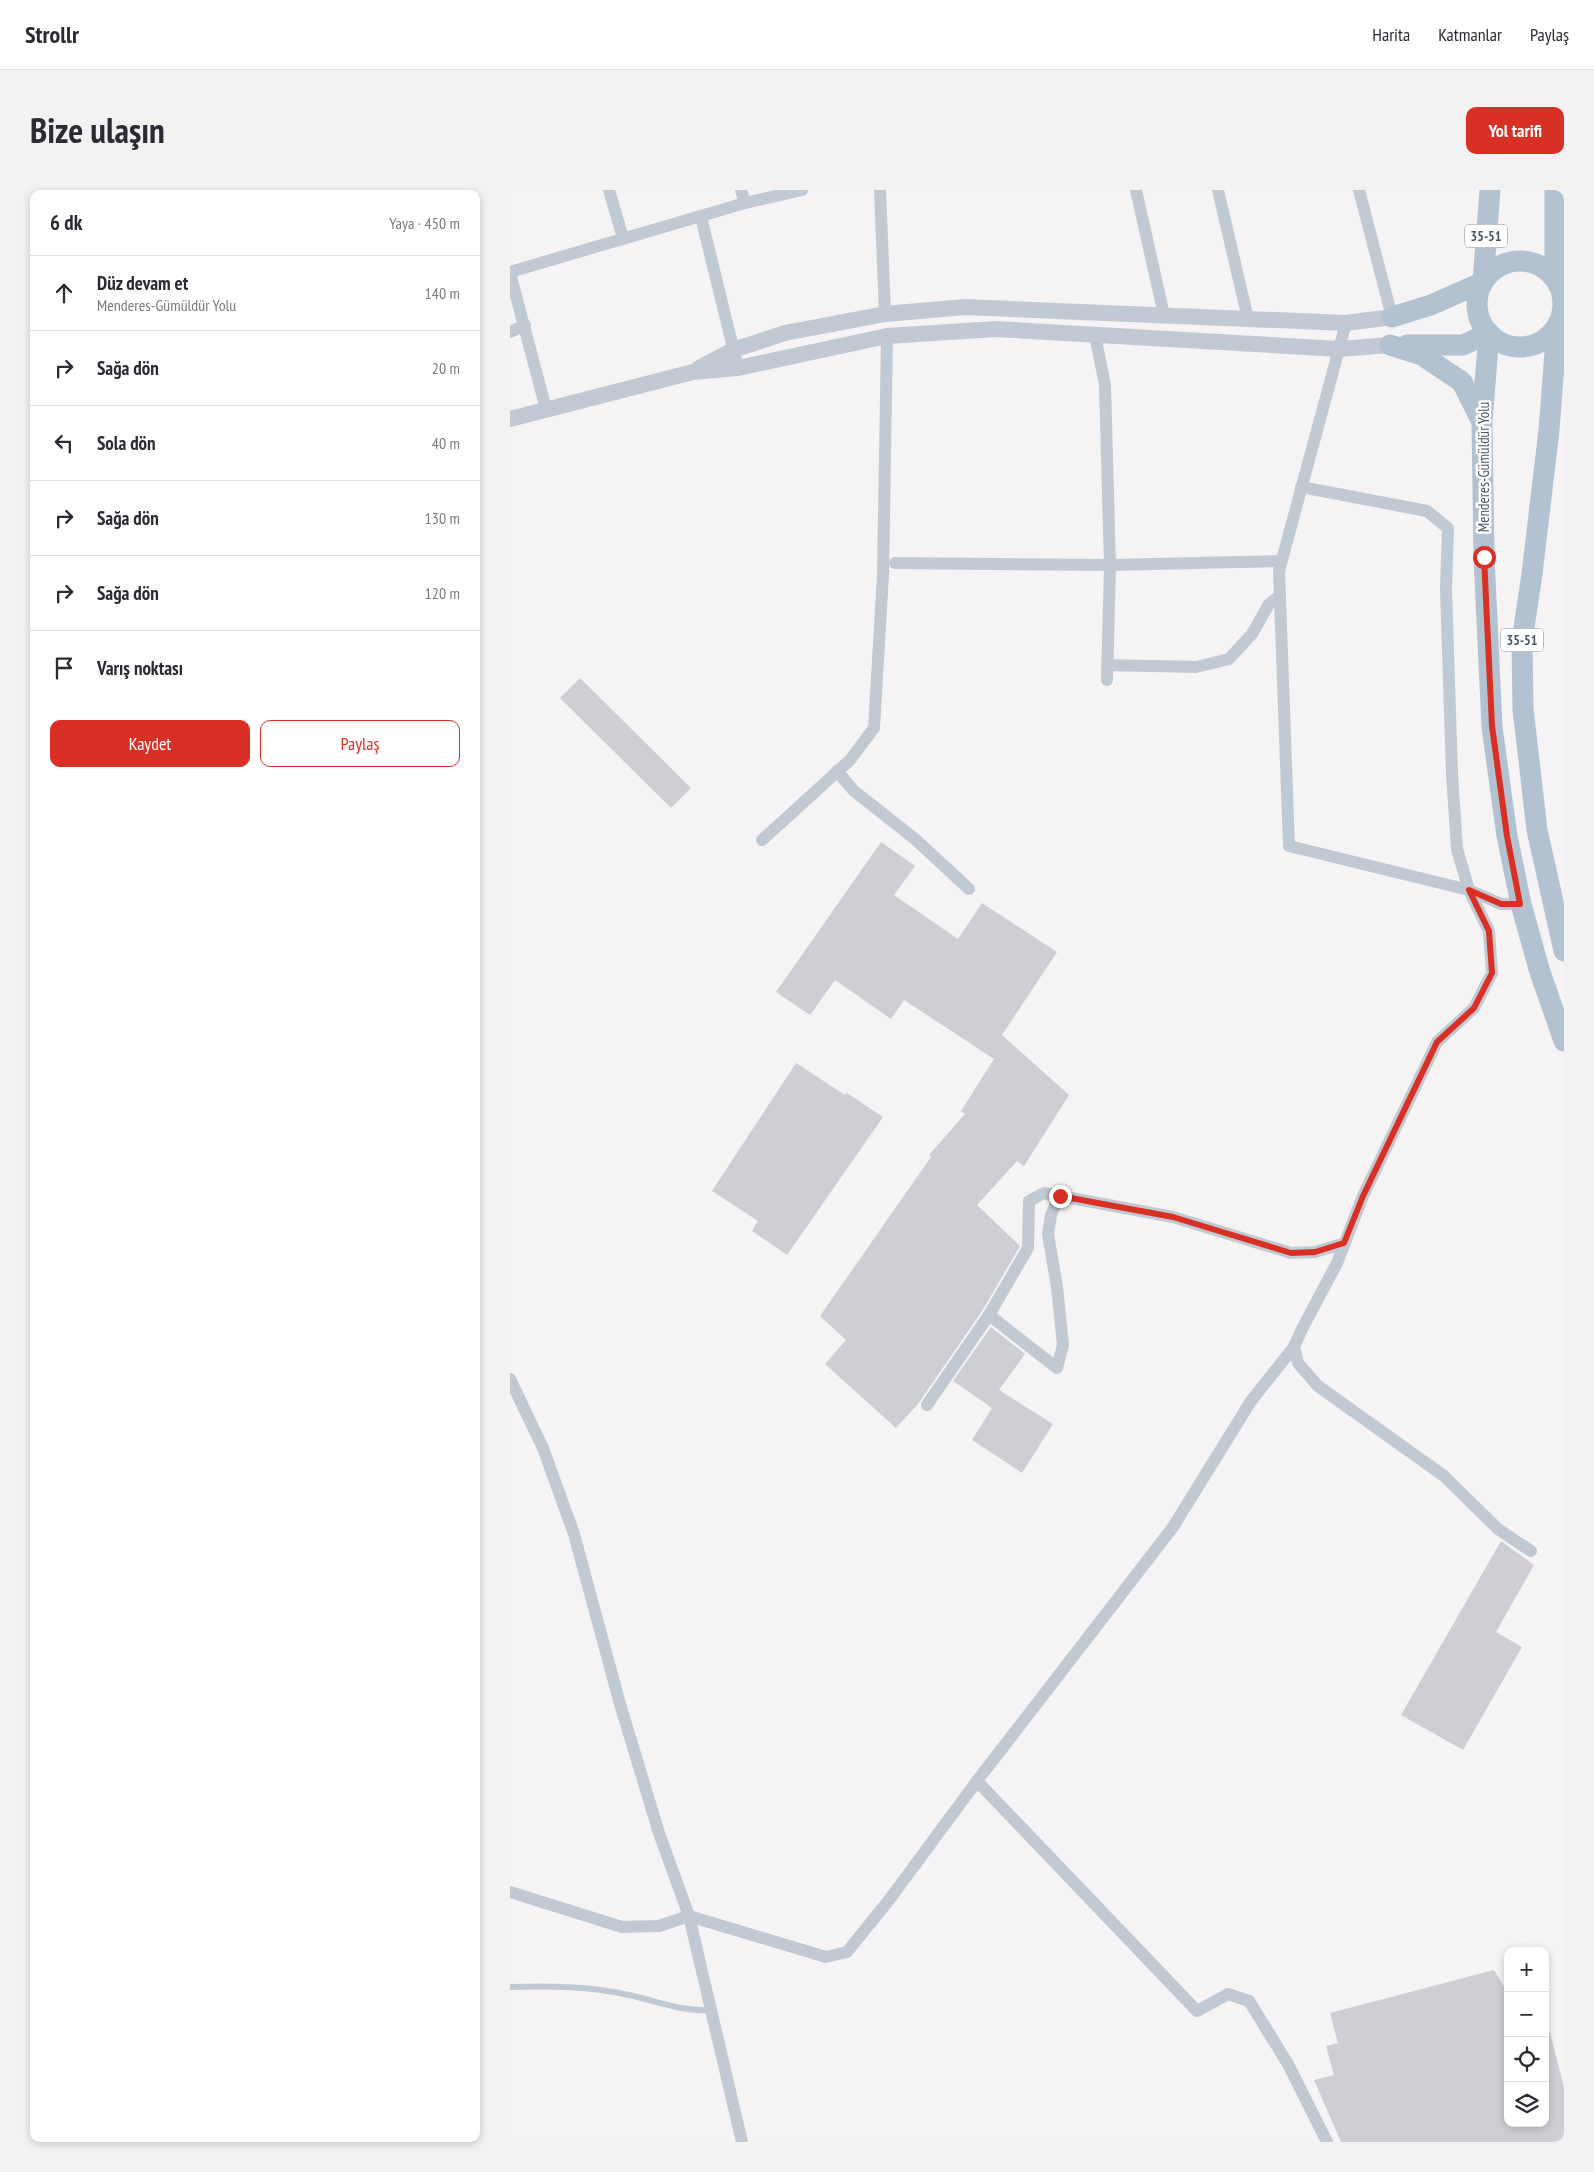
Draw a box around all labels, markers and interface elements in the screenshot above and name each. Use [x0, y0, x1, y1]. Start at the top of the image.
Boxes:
text: Strollr [25, 19, 79, 50]
text: Harita [1372, 23, 1410, 46]
text: Katmanlar [1438, 23, 1502, 46]
text: Paylaş [1530, 23, 1569, 46]
text: Bize ulaşın [30, 107, 165, 153]
button: Yol tarifi [1466, 107, 1564, 154]
text: 6 dk [50, 209, 82, 236]
text: Yaya · 450 m [389, 213, 460, 233]
road number: 35-51 [1465, 224, 1507, 248]
text: Düz devam et [97, 271, 188, 295]
icon: ahead [50, 279, 78, 307]
text: 140 m [425, 283, 460, 303]
text: Menderes-Gümüldür Yolu [97, 295, 236, 315]
icon: right [50, 354, 78, 382]
text: Sağa dön [97, 356, 159, 380]
text: 20 m [432, 358, 460, 378]
street label: Menderes-Gümüldür Yolu [1474, 402, 1493, 532]
icon: left [50, 429, 78, 457]
text: Sola dön [97, 431, 156, 455]
text: 40 m [432, 433, 460, 453]
icon: right [50, 504, 78, 532]
text: Sağa dön [97, 506, 159, 530]
text: 130 m [425, 508, 460, 528]
route start [1473, 546, 1496, 569]
icon: right [50, 579, 78, 607]
text: Sağa dön [97, 581, 159, 605]
text: 120 m [425, 583, 460, 603]
road number: 35-51 [1501, 628, 1543, 652]
icon: arrive [50, 654, 78, 682]
text: Varış noktası [97, 656, 183, 680]
button: Kaydet [50, 720, 250, 767]
button: Paylaş [260, 720, 460, 767]
route end [1049, 1185, 1072, 1208]
map controls [1504, 1947, 1549, 2127]
button: + [1504, 1947, 1549, 1992]
button: − [1504, 1992, 1549, 2037]
button: locate [1504, 2037, 1549, 2082]
button: layers [1504, 2082, 1549, 2127]

